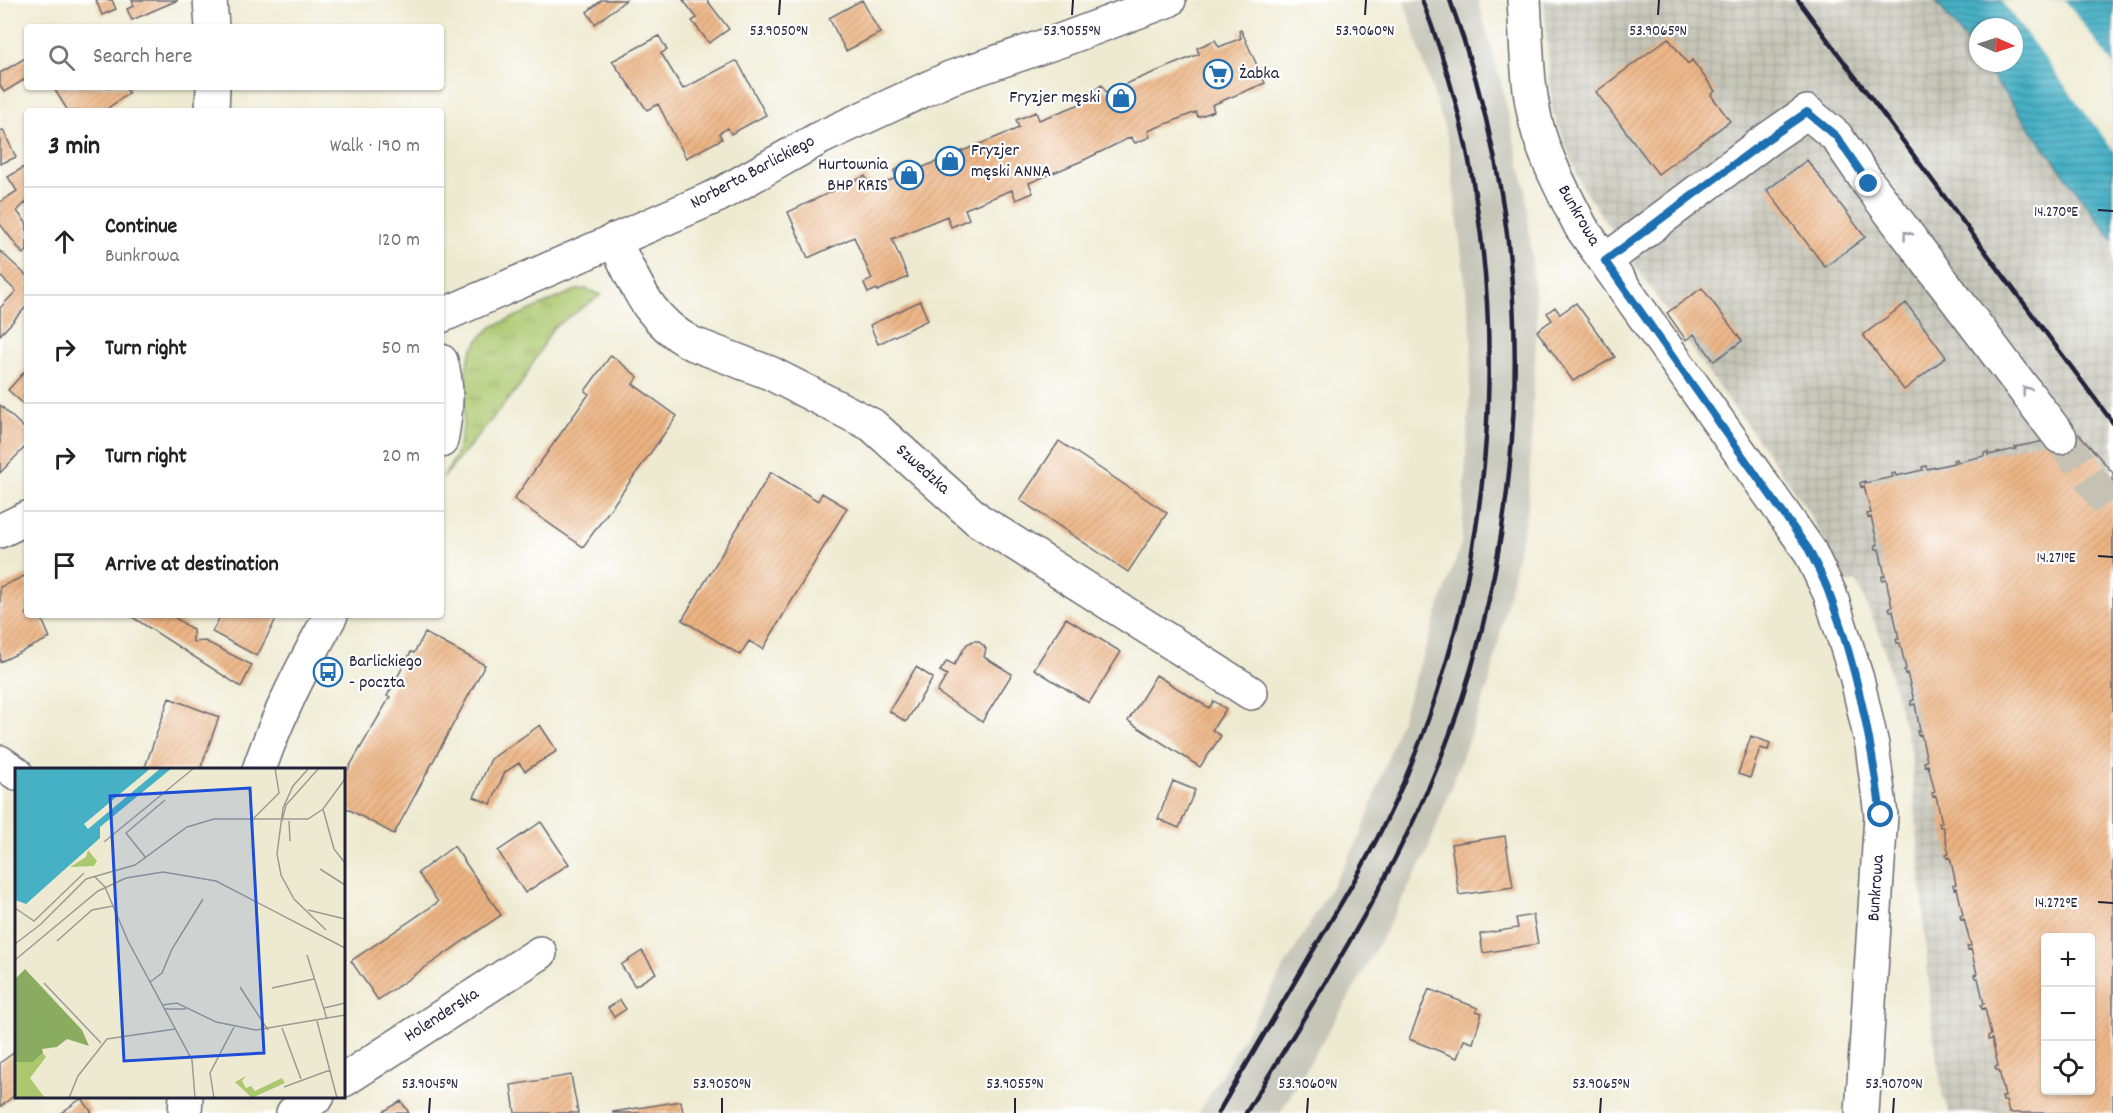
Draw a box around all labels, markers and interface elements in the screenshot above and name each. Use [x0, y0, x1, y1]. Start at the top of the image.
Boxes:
north arrow [1969, 18, 2023, 72]
text: 53.9050°N [750, 21, 808, 43]
text: 53.9055°N [1043, 21, 1101, 43]
text: 53.9060°N [1336, 21, 1394, 43]
text: 53.9065°N [1629, 21, 1687, 43]
search box [24, 24, 444, 90]
icon: search [45, 41, 78, 74]
text: Search here [93, 42, 192, 73]
supermarket icon: Żabka [1202, 58, 1234, 90]
place label: Żabka [1239, 62, 1280, 87]
shop icon: Fryzjer męski [1105, 82, 1137, 114]
place label: Fryzjer męski [1009, 86, 1100, 111]
text: 3 min [48, 129, 100, 166]
street label: Norberta Barlickiego [686, 130, 820, 216]
text: Walk · 190 m [330, 133, 420, 161]
place label: Fryzjer męski ANNA [971, 139, 1051, 185]
shop icon: Fryzjer męski ANNA [934, 145, 966, 177]
place label: Hurtownia BHP KRIS [818, 153, 889, 199]
shop icon: Hurtownia BHP KRIS [893, 159, 925, 191]
route end [1855, 170, 1881, 196]
street label: Bunkrowa [1550, 181, 1606, 252]
text: 14.270°E [2034, 202, 2078, 224]
text: Continue [105, 212, 177, 243]
icon: ahead [48, 225, 81, 258]
text: 120 m [378, 227, 420, 255]
one-way arrow [1904, 231, 1915, 242]
text: Bunkrowa [105, 243, 179, 271]
icon: right [48, 333, 81, 366]
text: Turn right [105, 334, 187, 365]
text: 50 m [382, 335, 420, 363]
one-way arrow [2022, 386, 2033, 397]
street label: Szwedzka [889, 439, 955, 502]
icon: right [48, 441, 81, 474]
text: Turn right [105, 442, 187, 473]
text: 20 m [382, 443, 420, 471]
text: 14.271°E [2036, 548, 2076, 570]
icon: arrive [48, 549, 81, 582]
text: Arrive at destination [105, 550, 279, 581]
place label: Barlickiego - poczta [349, 650, 422, 696]
bus stop icon: Barlickiego - poczta [312, 656, 344, 688]
inset map [15, 768, 345, 1098]
route start [1867, 801, 1893, 827]
street label: Bunkrowa [1862, 853, 1892, 922]
text: 14.272°E [2035, 893, 2077, 915]
map controls [2041, 933, 2095, 1095]
button: + [2041, 933, 2095, 987]
street label: Holenderska [400, 982, 485, 1049]
button: − [2041, 987, 2095, 1041]
button: locate [2041, 1041, 2095, 1095]
text: 53.9045°N [402, 1074, 458, 1096]
text: 53.9050°N [693, 1074, 751, 1096]
text: 53.9055°N [986, 1074, 1044, 1096]
text: 53.9060°N [1279, 1074, 1337, 1096]
text: 53.9065°N [1572, 1074, 1630, 1096]
text: 53.9070°N [1865, 1074, 1923, 1096]

